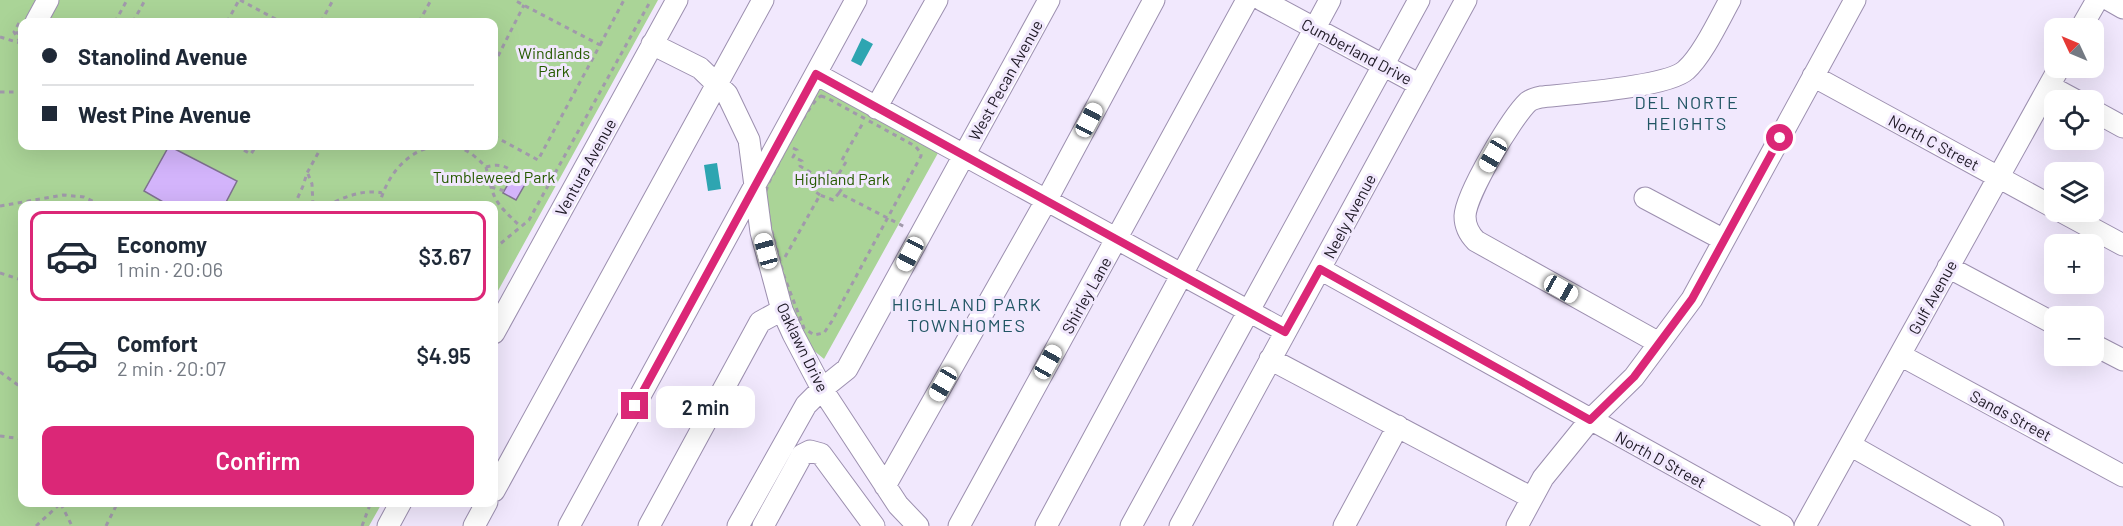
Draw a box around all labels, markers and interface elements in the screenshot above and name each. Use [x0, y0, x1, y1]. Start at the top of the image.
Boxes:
street label: Cumberland Drive [1298, 14, 1416, 88]
street label: West Pecan Avenue [964, 16, 1046, 144]
north arrow [2044, 18, 2104, 78]
map controls [2044, 18, 2104, 366]
text: Stanolind Avenue [78, 43, 247, 69]
park label: Windlands Park [518, 43, 590, 80]
button: locate [2044, 90, 2104, 150]
district label: DEL NORTE HEIGHTS [1635, 91, 1739, 134]
car [1073, 100, 1105, 140]
text: West Pine Avenue [78, 101, 251, 127]
street label: North C Street [1885, 110, 1983, 174]
street label: Ventura Avenue [550, 115, 620, 219]
route start [1766, 124, 1793, 151]
car [1476, 135, 1510, 175]
button: layers [2044, 162, 2104, 222]
park label: Tumbleweed Park [433, 167, 555, 186]
park label: Highland Park [794, 169, 890, 188]
street label: Neely Avenue [1319, 170, 1379, 262]
icon: car [45, 229, 99, 283]
text: Economy [117, 231, 207, 257]
car [753, 231, 779, 271]
car [894, 234, 926, 274]
button: + [2044, 234, 2104, 294]
text: $3.67 [418, 243, 471, 269]
street label: Shirley Lane [1057, 253, 1115, 337]
text: 1 min · 20:06 [117, 257, 223, 281]
street label: Gulf Avenue [1904, 257, 1960, 337]
car [1541, 272, 1581, 306]
district label: HIGHLAND PARK TOWNHOMES [892, 293, 1042, 336]
street label: Oaklawn Drive [773, 299, 833, 395]
button: − [2044, 306, 2104, 366]
icon: car [45, 328, 99, 382]
text: Comfort [117, 330, 198, 356]
text: $4.95 [416, 342, 471, 368]
car [1031, 342, 1065, 382]
text: 2 min · 20:07 [117, 356, 226, 380]
car [926, 364, 960, 404]
callout: 2 min [656, 385, 755, 427]
street label: Sands Street [1967, 386, 2055, 444]
route end [621, 392, 648, 419]
text: 2 min [682, 395, 729, 419]
button: Confirm [42, 426, 474, 495]
street label: North D Street [1613, 426, 1709, 492]

